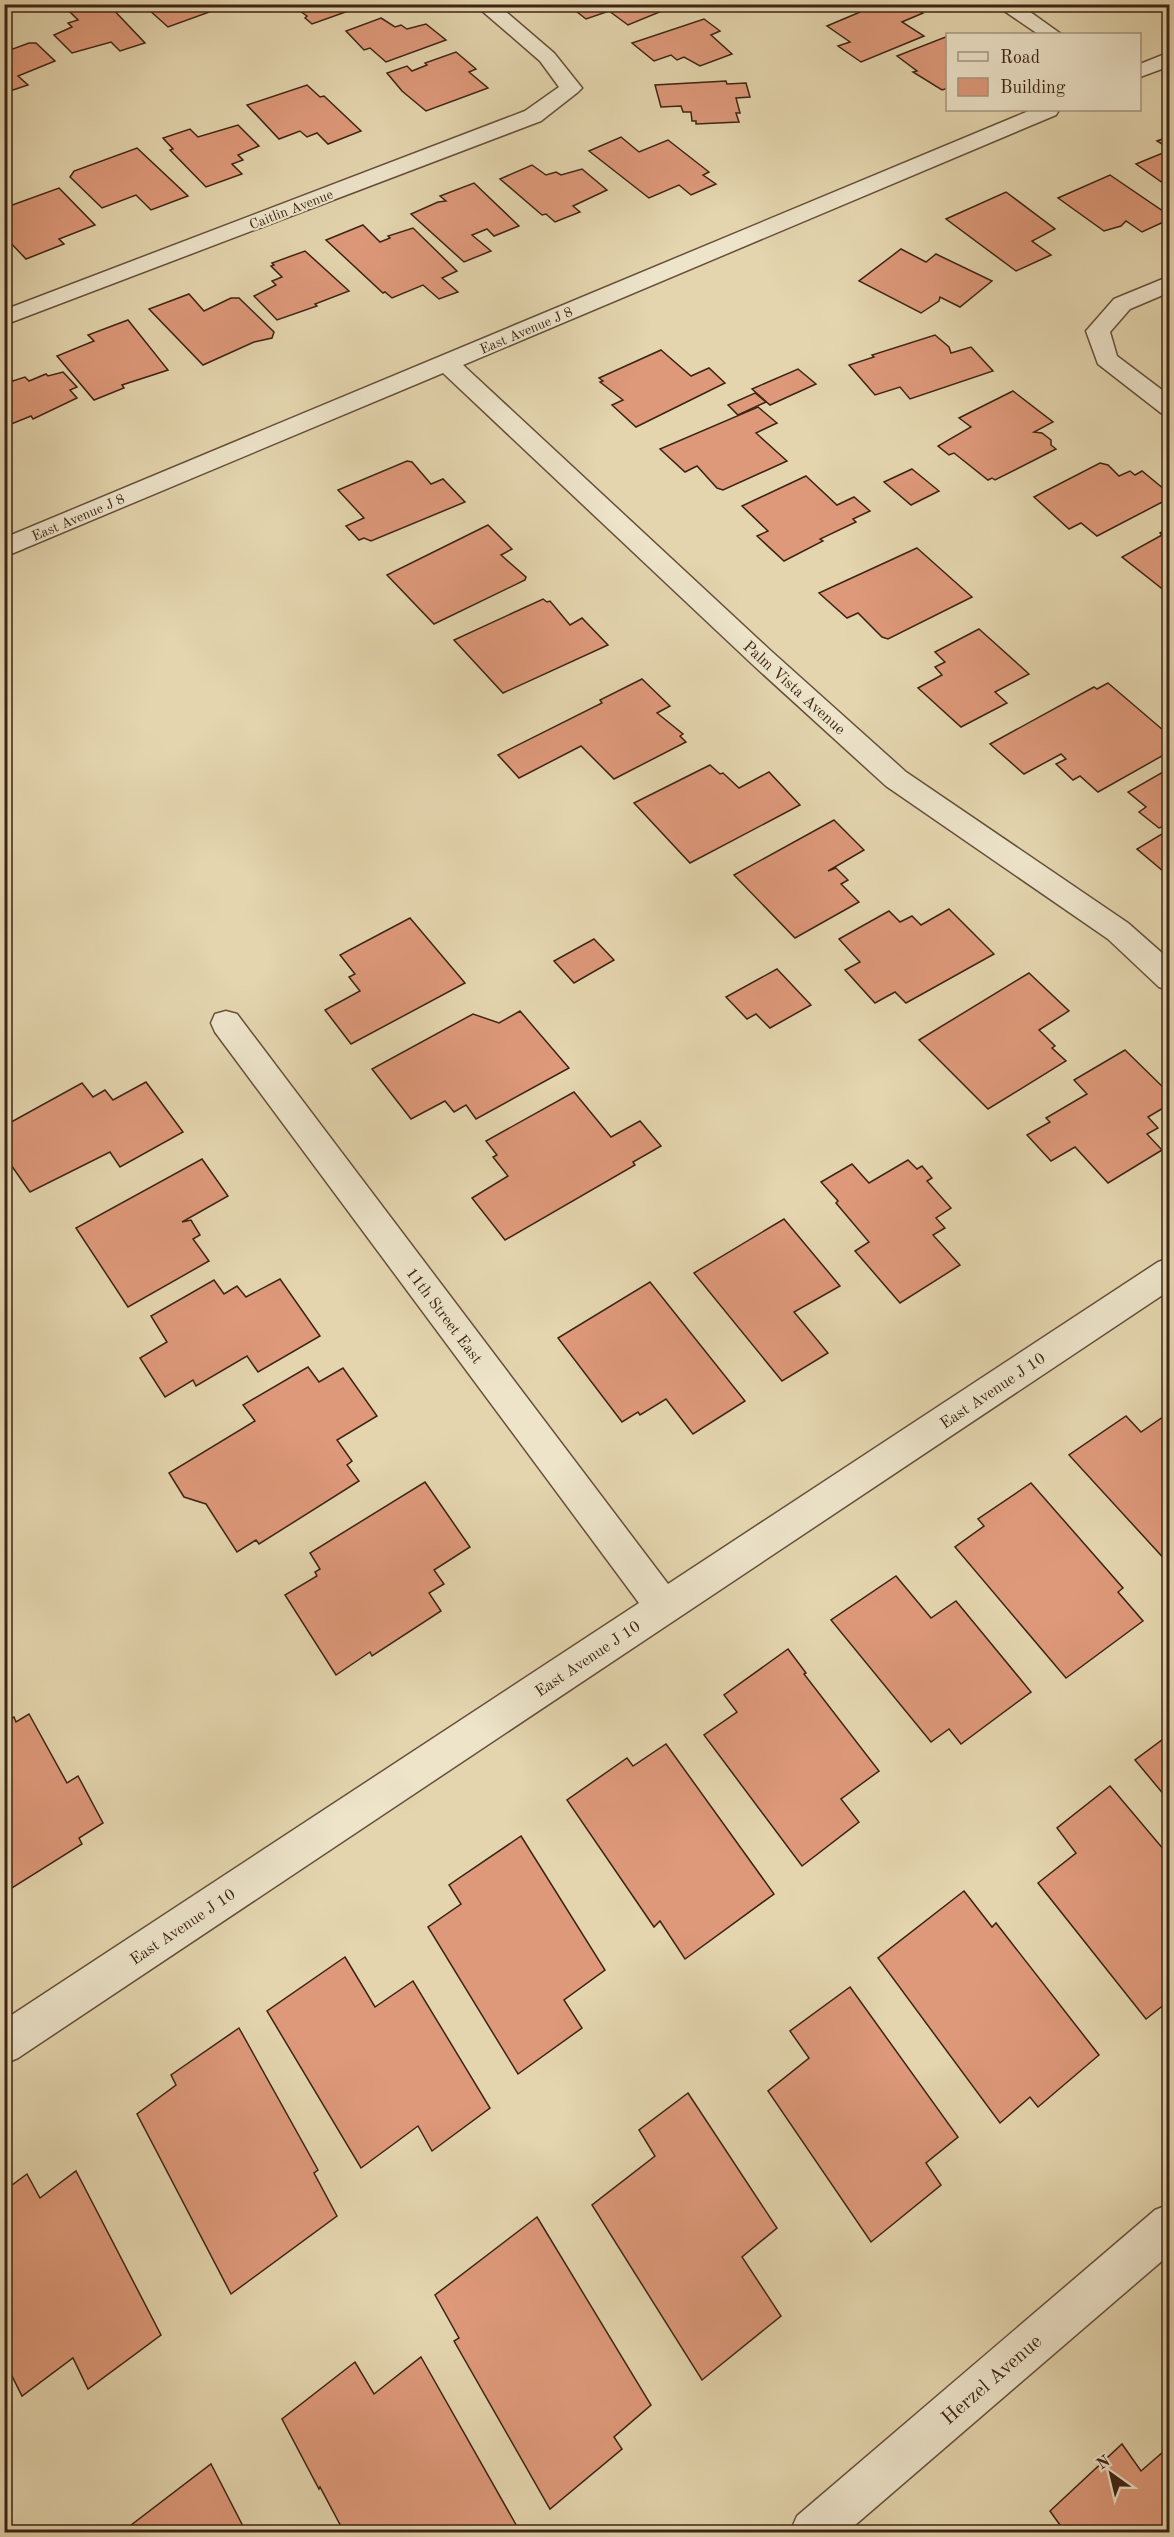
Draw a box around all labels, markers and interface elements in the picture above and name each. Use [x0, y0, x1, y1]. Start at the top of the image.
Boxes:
legend [946, 33, 1141, 111]
text: Road [1000, 49, 1040, 67]
text: Building [1000, 79, 1066, 97]
street label: Caitlin Avenue [248, 188, 335, 232]
street label: East Avenue J 8 [478, 305, 575, 357]
street label: East Avenue J 8 [30, 492, 127, 544]
street label: Palm Vista Avenue [740, 639, 848, 738]
street label: 11th Street East [402, 1265, 485, 1368]
street label: East Avenue J 10 [938, 1351, 1049, 1433]
street label: East Avenue J 10 [533, 1619, 644, 1701]
street label: East Avenue J 10 [128, 1887, 239, 1969]
street label: Herzel Avenue [938, 2332, 1046, 2429]
north arrow [1081, 2444, 1141, 2504]
text: N [1094, 2453, 1114, 2473]

